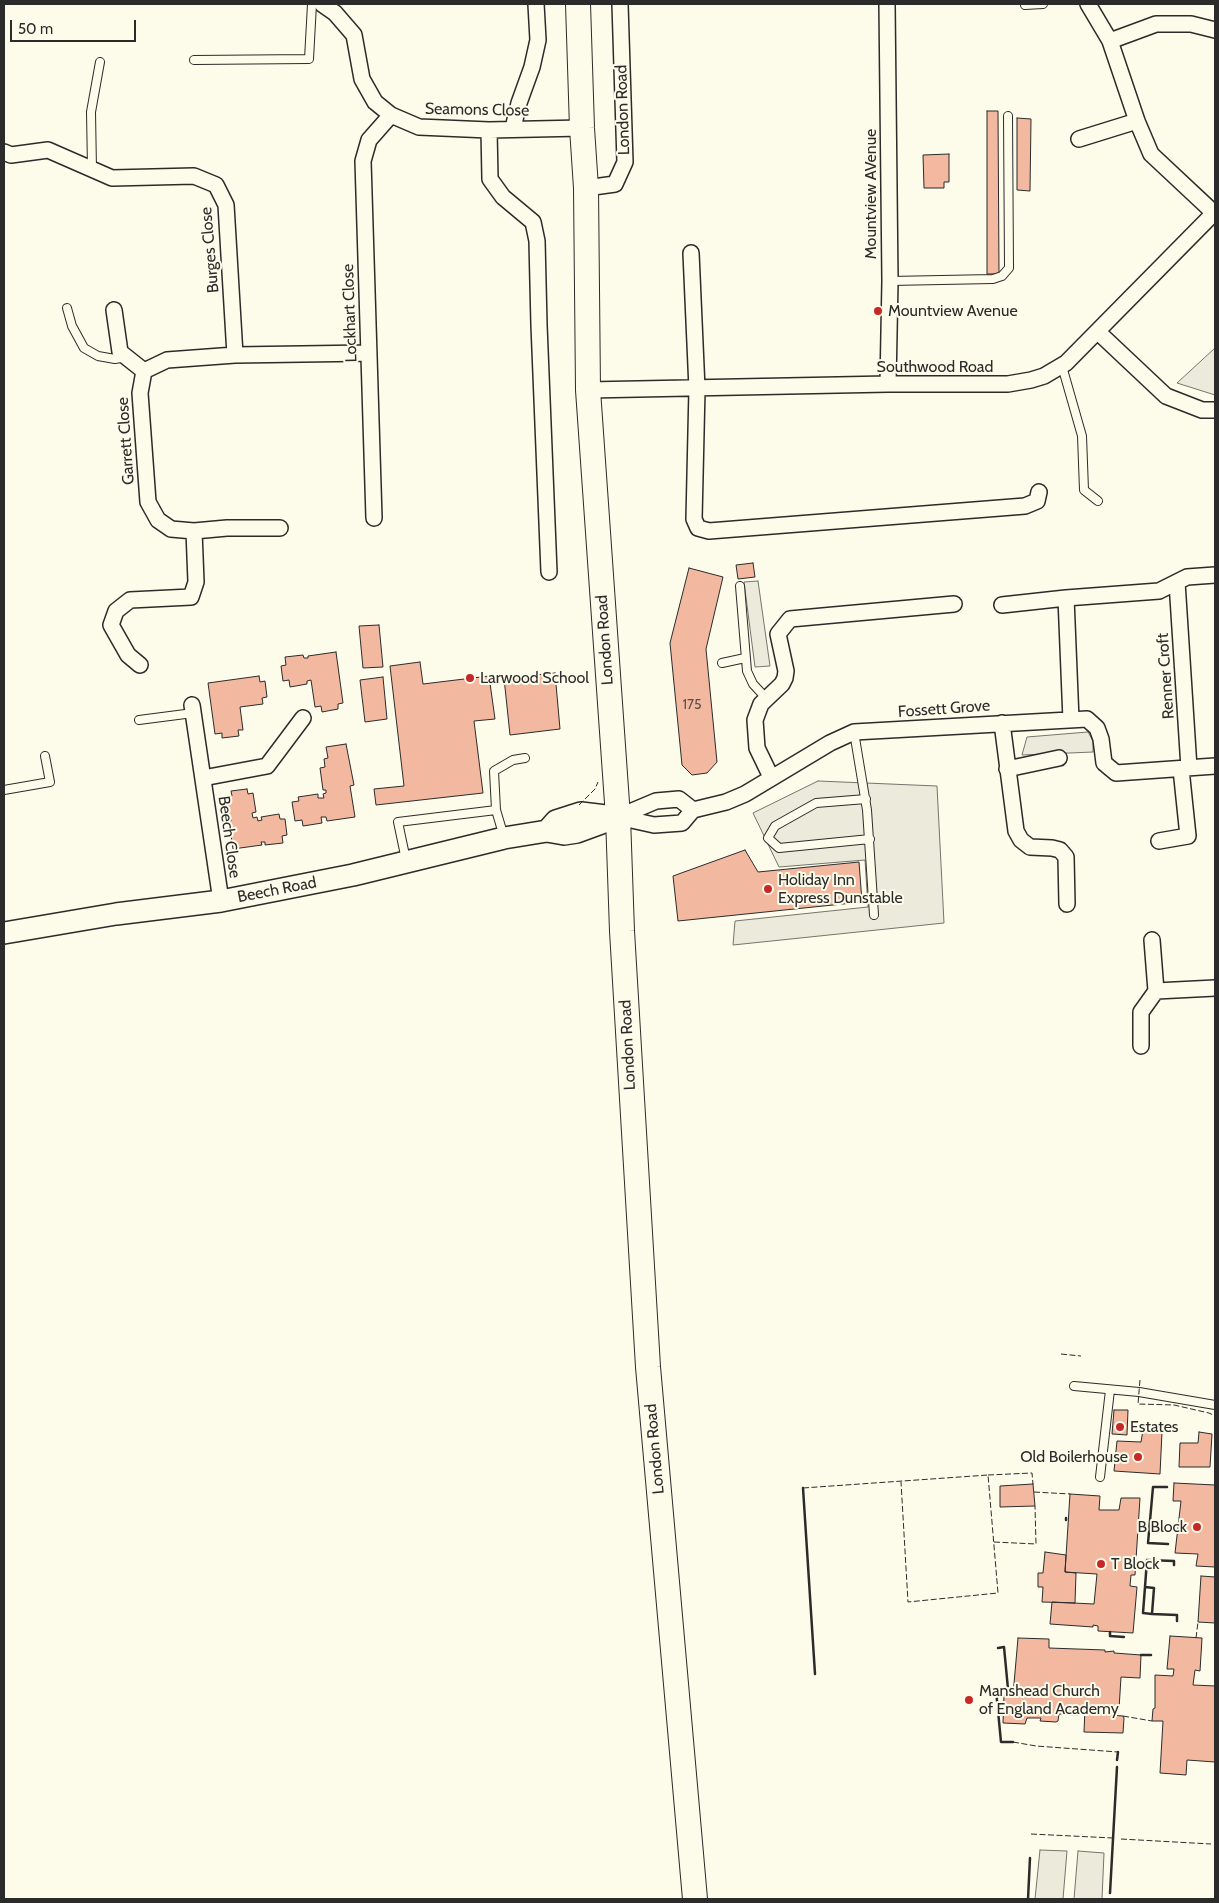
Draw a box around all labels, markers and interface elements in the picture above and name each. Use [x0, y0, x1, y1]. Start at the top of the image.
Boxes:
scale bar [12, 10, 139, 42]
text: 50 m [18, 20, 53, 38]
street label: London Road [612, 64, 634, 156]
street label: Seamons Close [425, 99, 529, 121]
street label: Mountview AVenue [861, 129, 881, 259]
street label: Burges Close [197, 206, 223, 294]
street label: Lockhart Close [339, 263, 361, 363]
place label: Mountview Avenue [888, 301, 1018, 321]
marker: Mountview Avenue [872, 305, 884, 317]
street label: Southwood Road [877, 357, 993, 377]
street label: Garrett Close [113, 396, 139, 486]
street label: London Road [592, 594, 618, 686]
street label: Renner Croft [1153, 632, 1179, 720]
place label: Larwood School [480, 668, 589, 688]
marker: Larwood School [464, 672, 476, 684]
street label: Fossett Grove [897, 696, 991, 722]
house number: 175 [682, 697, 702, 713]
street label: Beech Close [214, 795, 244, 879]
place label: Holiday Inn Express Dunstable [778, 870, 903, 908]
street label: Beech Road [236, 873, 318, 907]
marker: Holiday Inn Express Dunstable [762, 883, 774, 895]
street label: London Road [616, 999, 640, 1091]
street label: London Road [641, 1403, 669, 1495]
place label: Estates [1130, 1417, 1178, 1437]
marker: Estates [1114, 1421, 1126, 1433]
place label: Old Boilerhouse [1020, 1447, 1128, 1467]
marker: Old Boilerhouse [1132, 1451, 1144, 1463]
place label: B Block [1137, 1517, 1187, 1537]
marker: B Block [1191, 1521, 1203, 1533]
place label: T Block [1111, 1554, 1160, 1574]
marker: T Block [1095, 1558, 1107, 1570]
place label: Manshead Church of England Academy [979, 1681, 1119, 1719]
marker: Manshead Church of England Academy [963, 1694, 975, 1706]

